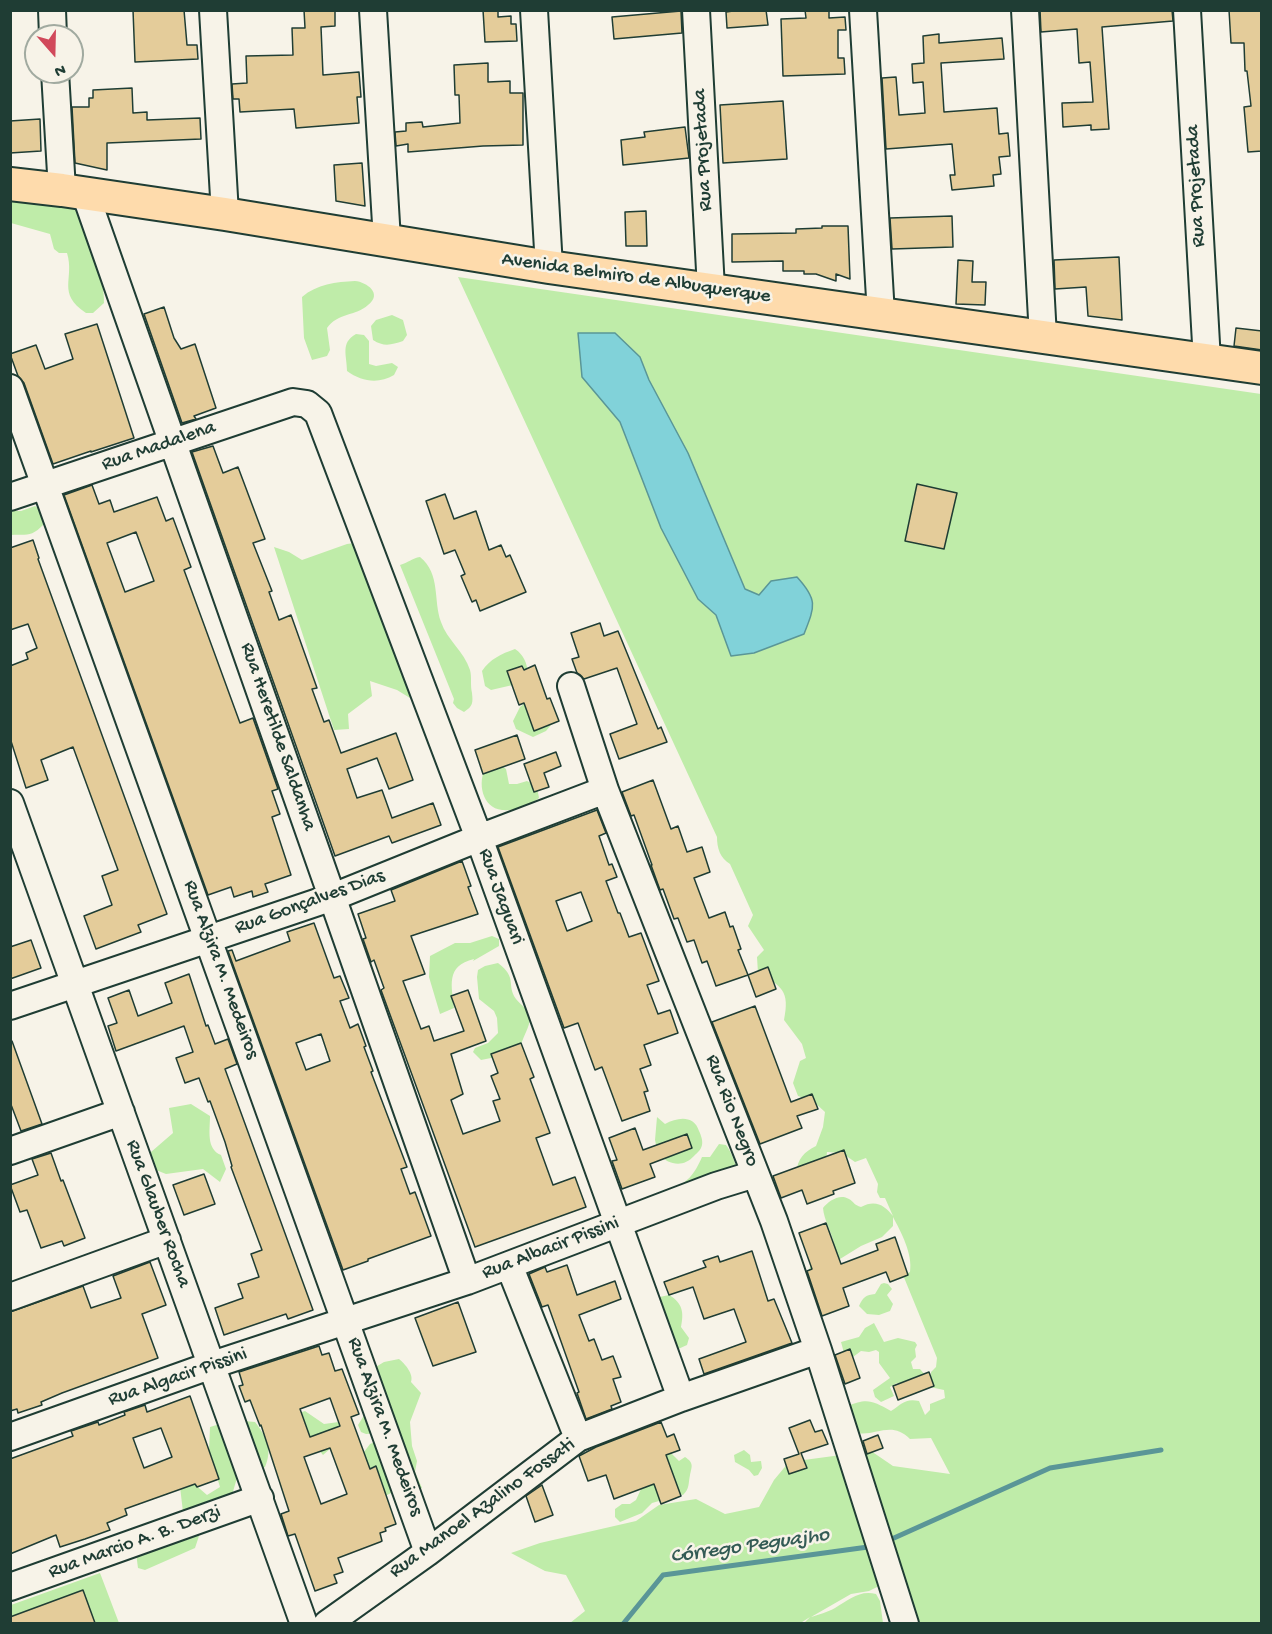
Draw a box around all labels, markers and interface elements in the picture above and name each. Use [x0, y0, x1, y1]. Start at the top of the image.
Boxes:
north arrow [24, 24, 84, 84]
text: N [51, 59, 68, 80]
street label: Rua Projetada [689, 88, 719, 212]
street label: Rua Projetada [1182, 124, 1212, 248]
street label: Avenida Belmiro de Albuquerque [500, 248, 772, 310]
street label: Rua Madalena [99, 416, 219, 478]
street label: Rua Heretilde Saldanha [234, 640, 320, 834]
street label: Rua Jaguari [472, 846, 528, 948]
street label: Rua Gonçalves Dias [232, 865, 388, 941]
street label: Rua Alzira M. Medeiros [177, 877, 263, 1063]
street label: Rua Rio Negro [699, 1052, 763, 1170]
street label: Rua Glauber Rocha [119, 1137, 195, 1291]
street label: Rua Albacir Pissini [479, 1212, 623, 1286]
street label: Rua Alzira M. Medeiros [341, 1334, 427, 1520]
street label: Rua Algacir Pissini [105, 1343, 251, 1413]
street label: Rua Manoel Azalino Fossati [385, 1433, 581, 1585]
street label: Rua Marcio A. B. Derzi [46, 1501, 224, 1585]
water label: Córrego Peguajho [669, 1523, 831, 1571]

